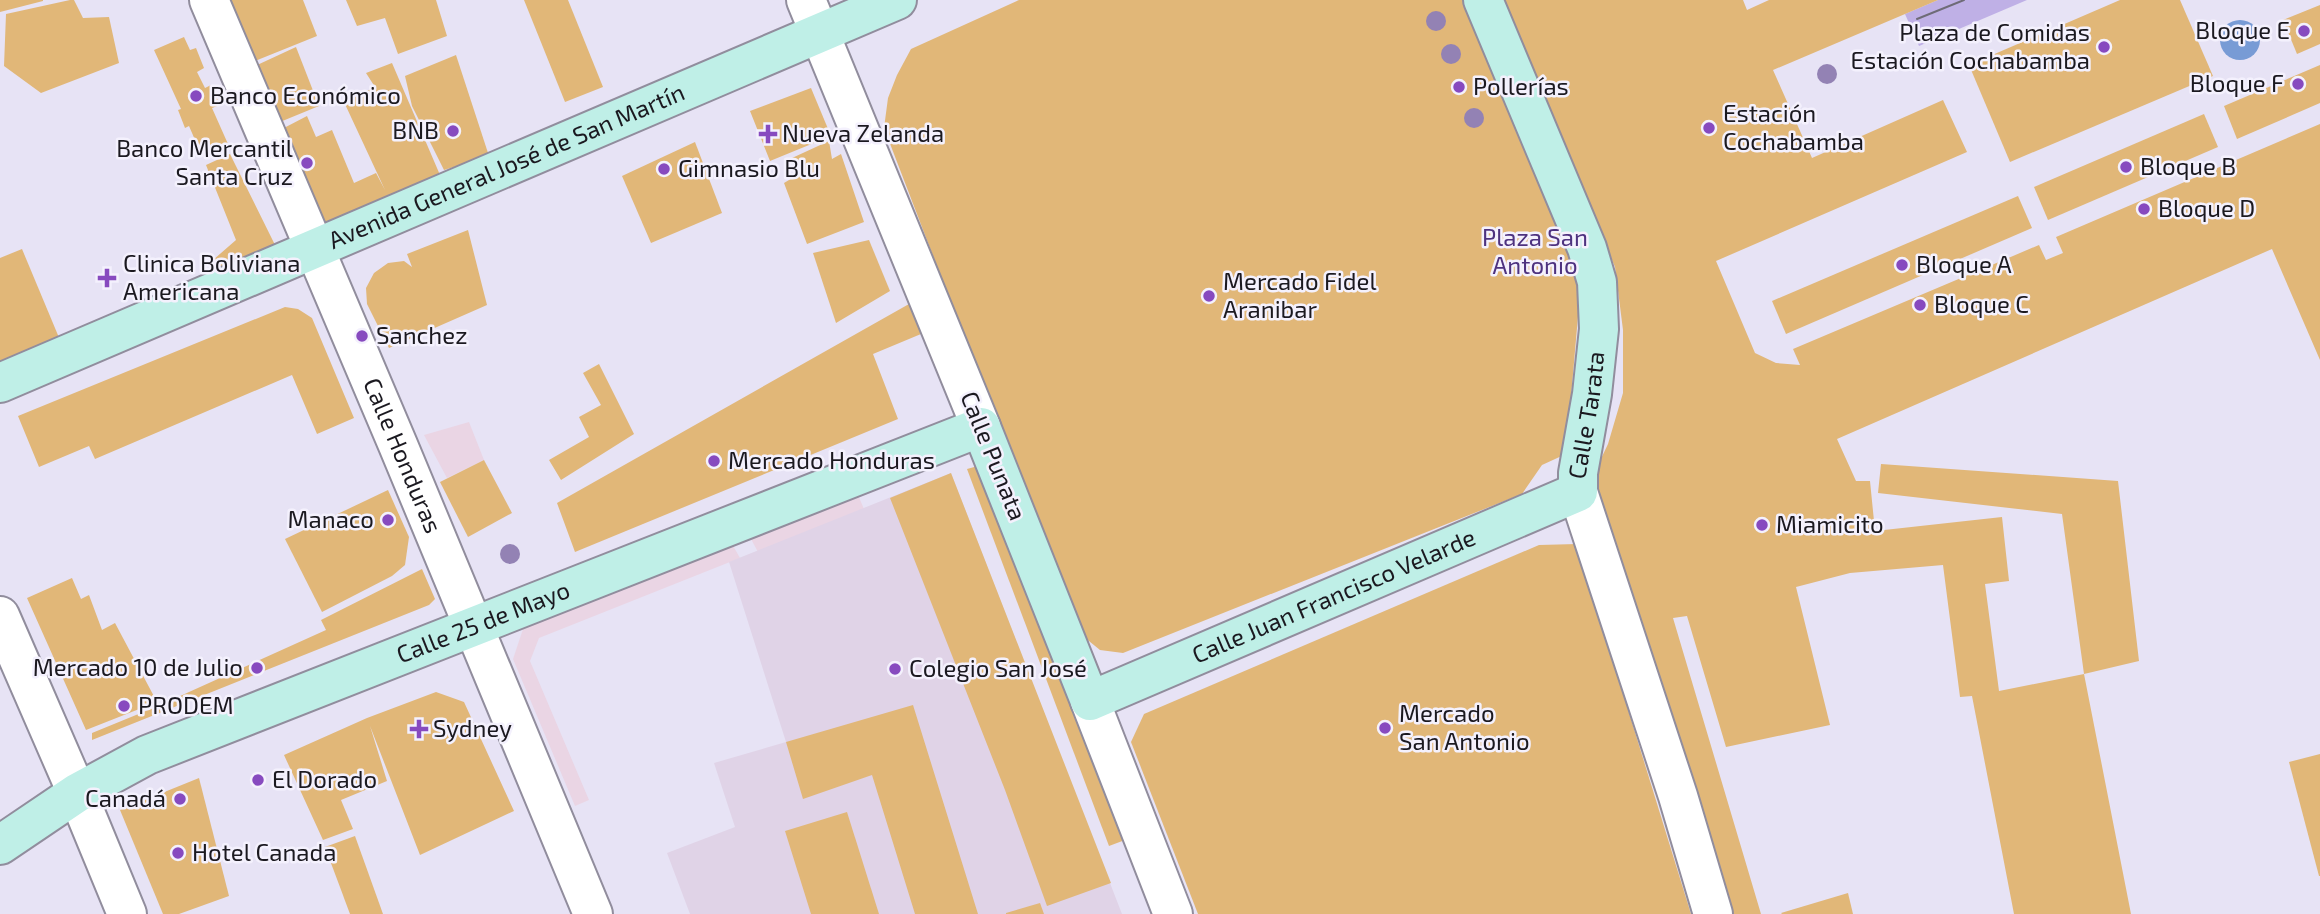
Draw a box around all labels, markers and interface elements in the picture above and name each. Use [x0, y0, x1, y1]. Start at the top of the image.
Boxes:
place label: Bloque E [2195, 15, 2290, 44]
place label: Plaza de Comidas Estación Cochabamba [1851, 17, 2090, 74]
marker: Bloque E [2296, 23, 2312, 39]
marker: Plaza de Comidas Estación Cochabamba [2096, 39, 2112, 55]
place label: Bloque F [2190, 68, 2284, 97]
place label: Pollerías [1473, 71, 1569, 100]
street label: Avenida General José de San Martín [324, 76, 689, 254]
marker: Bloque F [2290, 76, 2306, 92]
marker: Pollerías [1451, 79, 1467, 95]
place label: Banco Económico [210, 80, 401, 109]
marker: Banco Económico [188, 88, 204, 104]
place label: Estación Cochabamba [1723, 98, 1864, 155]
place label: BNB [392, 115, 439, 144]
place label: Nueva Zelanda [782, 118, 944, 147]
marker: Estación Cochabamba [1701, 120, 1717, 136]
marker: BNB [445, 123, 461, 139]
marker: Nueva Zelanda [760, 126, 776, 142]
place label: Banco Mercantil Santa Cruz [116, 133, 293, 190]
place label: Bloque B [2140, 151, 2236, 180]
place label: Gimnasio Blu [678, 153, 820, 182]
marker: Banco Mercantil Santa Cruz [299, 155, 315, 171]
marker: Bloque B [2118, 159, 2134, 175]
marker: Gimnasio Blu [656, 161, 672, 177]
place label: Bloque D [2158, 193, 2255, 222]
marker: Bloque D [2136, 201, 2152, 217]
park label: Plaza San Antonio [1482, 222, 1588, 279]
place label: Clinica Boliviana Americana [123, 248, 300, 305]
place label: Bloque A [1916, 249, 2012, 278]
marker: Bloque A [1894, 257, 1910, 273]
place label: Mercado Fidel Aranibar [1223, 266, 1377, 323]
marker: Clinica Boliviana Americana [97, 268, 117, 288]
marker: Mercado Fidel Aranibar [1201, 288, 1217, 304]
place label: Bloque C [1934, 289, 2029, 318]
marker: Bloque C [1912, 297, 1928, 313]
place label: Sanchez [376, 320, 467, 349]
marker: Sanchez [354, 328, 370, 344]
street label: Calle Tarata [1561, 350, 1609, 481]
street label: Calle Honduras [358, 373, 449, 537]
street label: Calle Punata [955, 387, 1033, 524]
place label: Mercado Honduras [728, 445, 935, 474]
marker: Mercado Honduras [706, 453, 722, 469]
place label: Manaco [287, 504, 374, 533]
place label: Miamicito [1776, 509, 1884, 538]
marker: Manaco [380, 512, 396, 528]
marker: Miamicito [1754, 517, 1770, 533]
street label: Calle Juan Francisco Velarde [1187, 522, 1479, 669]
street label: Calle 25 de Mayo [392, 574, 574, 668]
place label: Mercado 10 de Julio [33, 652, 243, 681]
place label: Colegio San José [909, 653, 1087, 682]
marker: Mercado 10 de Julio [249, 660, 265, 676]
marker: Colegio San José [887, 661, 903, 677]
place label: PRODEM [138, 690, 233, 719]
marker: PRODEM [116, 698, 132, 714]
place label: Mercado San Antonio [1399, 698, 1530, 755]
place label: Sydney [433, 713, 512, 742]
marker: Mercado San Antonio [1377, 720, 1393, 736]
marker: Sydney [411, 721, 427, 737]
place label: El Dorado [272, 764, 377, 793]
marker: El Dorado [250, 772, 266, 788]
place label: Canadá [85, 783, 166, 812]
marker: Canadá [172, 791, 188, 807]
place label: Hotel Canada [192, 837, 336, 866]
marker: Hotel Canada [170, 845, 186, 861]

